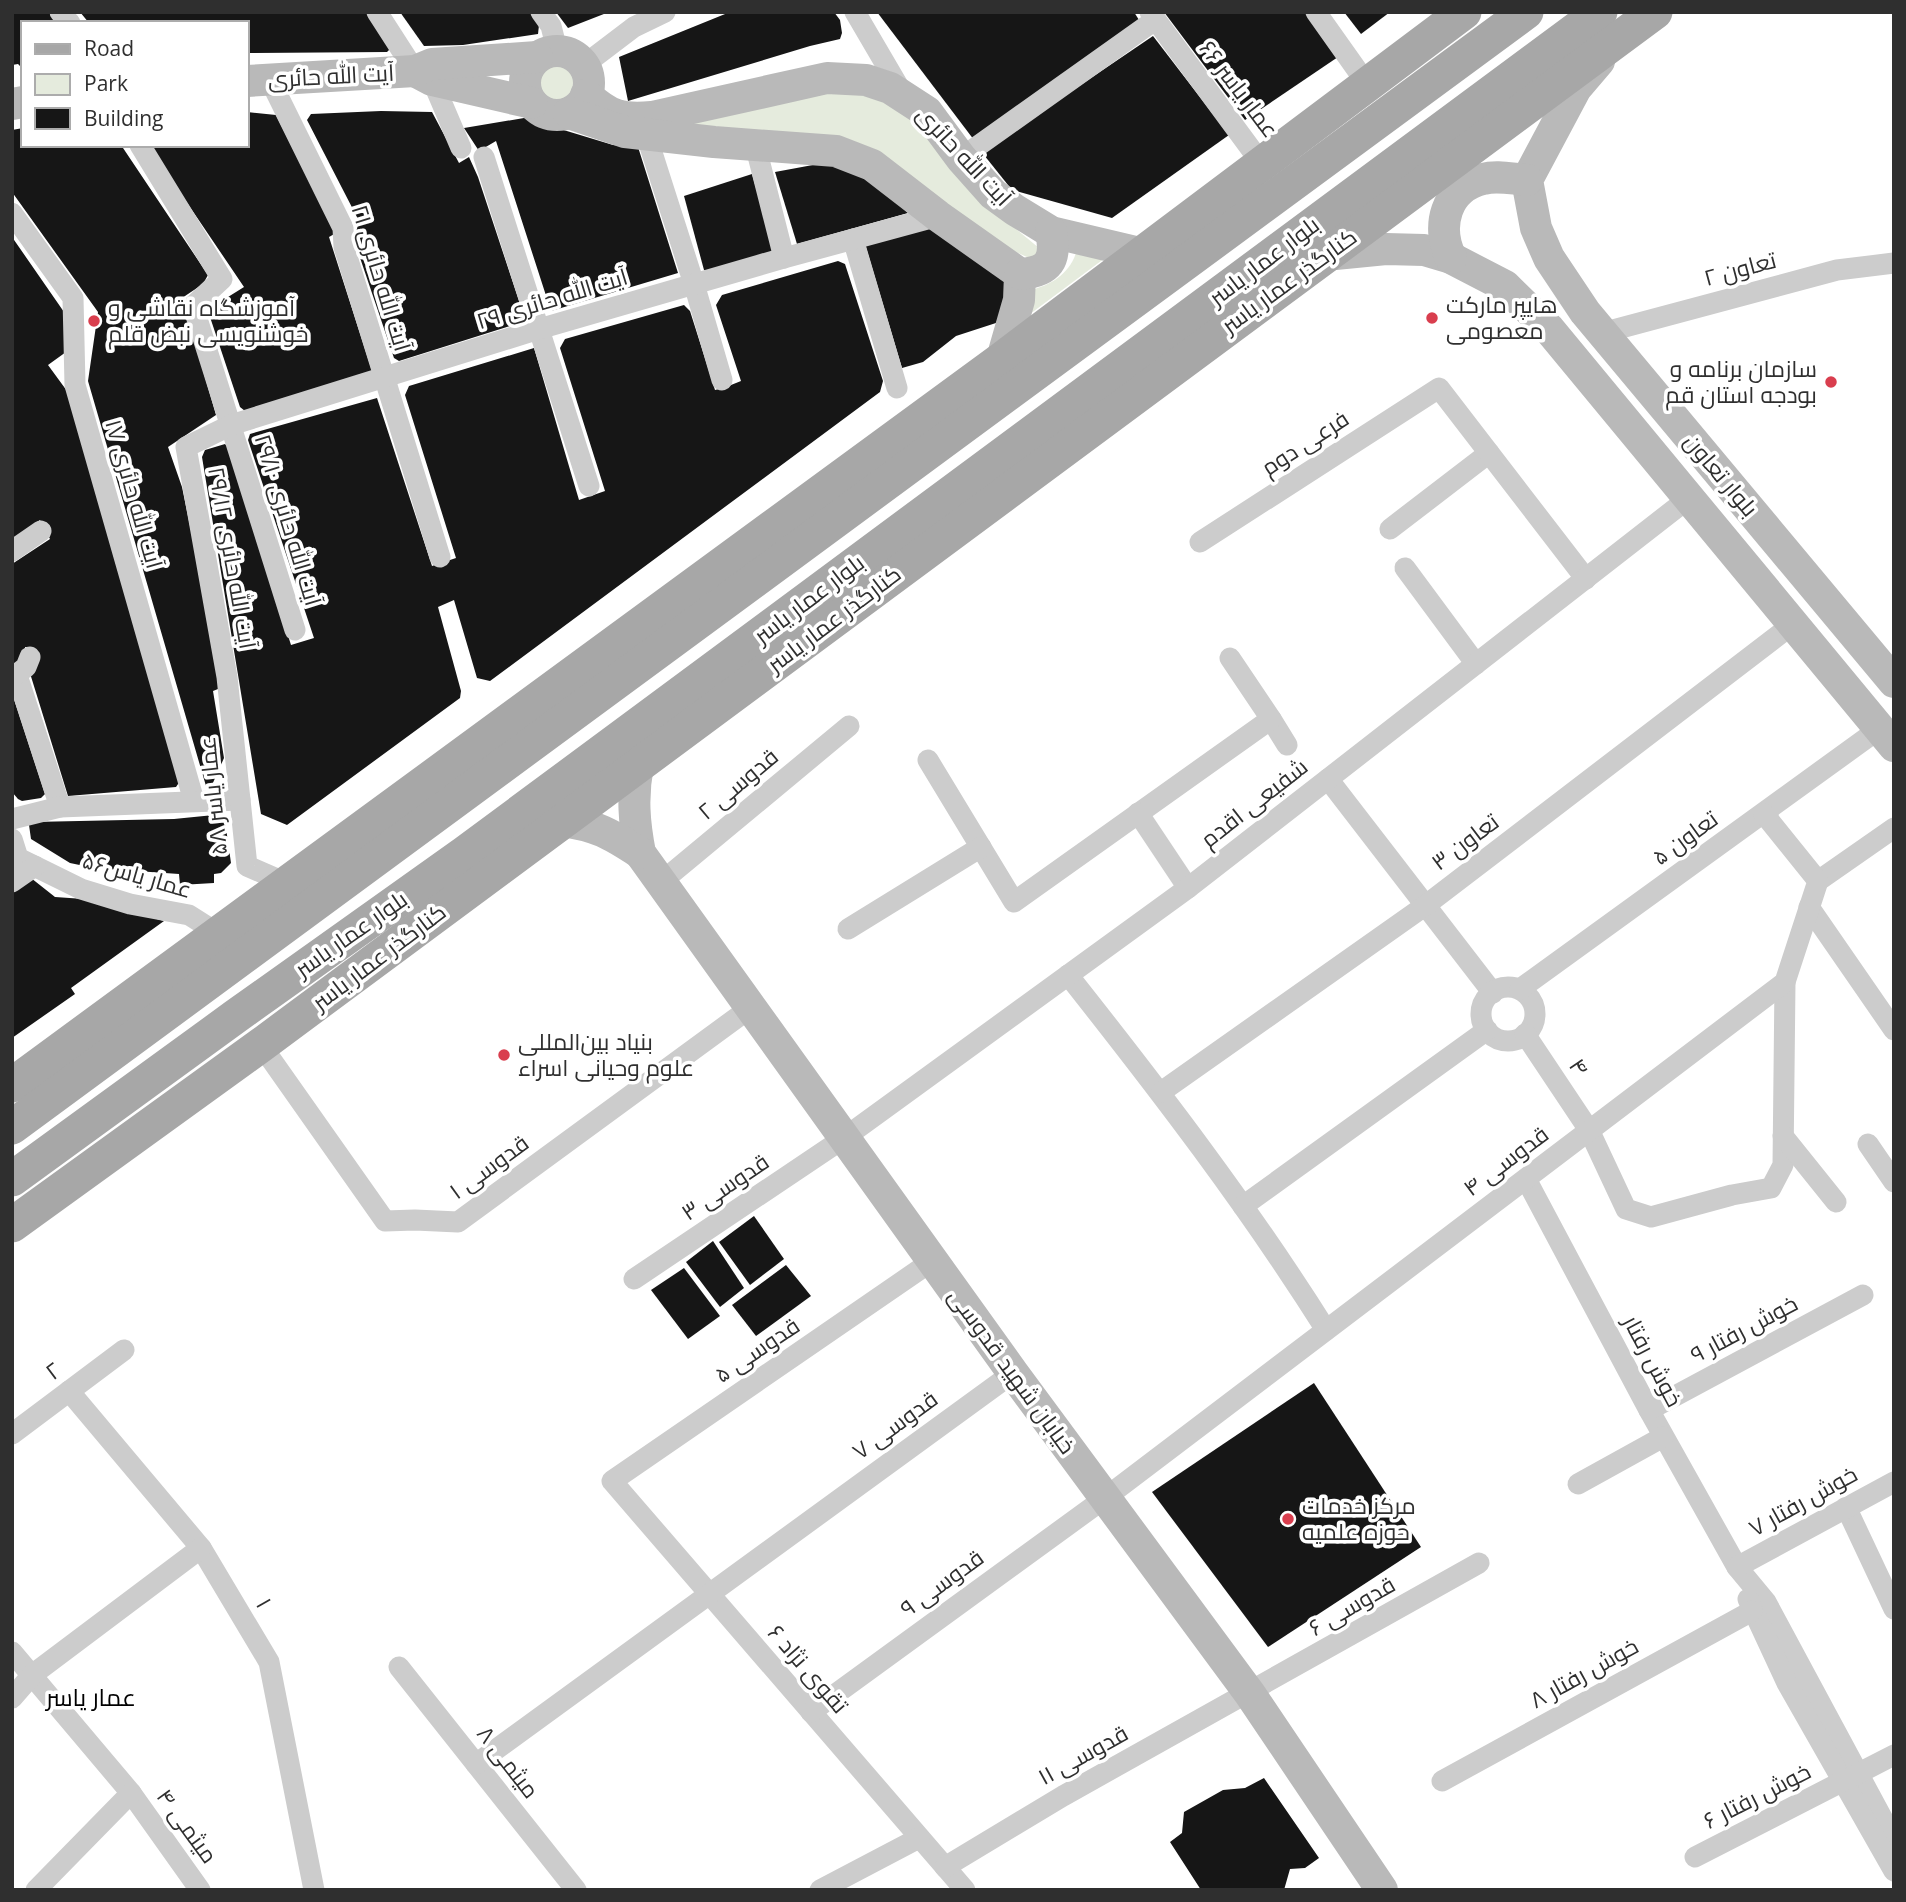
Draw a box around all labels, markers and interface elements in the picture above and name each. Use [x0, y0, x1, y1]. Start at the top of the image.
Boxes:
legend [21, 21, 248, 147]
street label: عمار یاسر ۶۶ [1193, 33, 1287, 144]
text: Road [84, 34, 134, 62]
street label: آیت الله حائری [267, 56, 395, 94]
text: Park [84, 69, 128, 97]
street label: آیت الله حائری [910, 98, 1020, 213]
text: Building [84, 104, 163, 132]
street label: آیت الله حائری ۲۱ [344, 200, 419, 355]
street label: بلوار عمار یاسر [1200, 208, 1325, 314]
street label: کنارگذر عمار یاسر [1213, 220, 1363, 341]
street label: تعاون ۲ [1700, 243, 1779, 293]
street label: آیت الله حائری ۲۹ [472, 260, 631, 336]
place label: هایپر مارکت معصومی [1446, 288, 1558, 346]
place label: آموزشگاه نقاشی و خوشنویسی نبض قلم [108, 291, 309, 350]
marker: هایپر مارکت معصومی [1424, 310, 1440, 326]
marker: آموزشگاه نقاشی و خوشنویسی نبض قلم [86, 313, 102, 329]
place label: سازمان برنامه و بودجه استان قم [1665, 352, 1817, 411]
marker: سازمان برنامه و بودجه استان قم [1823, 374, 1839, 390]
street label: فرعی دوم [1254, 402, 1355, 483]
street label: آیت الله حائری ۱۷ [98, 415, 172, 572]
street label: بلوار تعاون [1677, 426, 1766, 523]
street label: آیت الله حائری ۲۹/۱۰ [248, 430, 330, 610]
street label: آیت الله حائری ۲۹/۱۲ [201, 464, 265, 651]
street label: بلوار عمار یاسر [745, 546, 870, 652]
street label: کنارگذر عمار یاسر [758, 557, 907, 680]
street label: عمار یاسر ۵۸ [190, 735, 234, 857]
street label: قدوسی ۲ [690, 740, 785, 826]
street label: شفیعی اقدم [1193, 750, 1314, 855]
street label: تعاون ۵ [1645, 803, 1724, 872]
street label: تعاون ۳ [1424, 805, 1505, 877]
street label: عمار یاس۵۶ [79, 843, 196, 905]
street label: بلوار عمار یاسر [286, 882, 413, 985]
street label: کنارگذر عمار یاسر [303, 895, 452, 1018]
place label: بنیاد بین‌المللی علوم وحیانی اسراء [518, 1025, 694, 1084]
marker: بنیاد بین‌المللی علوم وحیانی اسراء [496, 1047, 512, 1063]
street label: ۴ [1562, 1051, 1597, 1082]
street label: قدوسی ۴ [1456, 1118, 1555, 1203]
street label: قدوسی ۱ [442, 1126, 535, 1206]
street label: قدوسی ۳ [674, 1145, 775, 1227]
street label: خیابان شهید قدوسی [942, 1281, 1084, 1460]
street label: خوش رفتار ۹ [1684, 1286, 1803, 1370]
street label: خوش رفتار [1615, 1307, 1691, 1412]
street label: قدوسی ۵ [707, 1309, 805, 1389]
street label: ۲ [38, 1354, 67, 1387]
street label: قدوسی ۷ [845, 1382, 944, 1466]
street label: خوش رفتار ۷ [1742, 1457, 1863, 1543]
place label: مرکز خدمات حوزه علمیه [1302, 1489, 1416, 1547]
marker: مرکز خدمات حوزه علمیه [1280, 1511, 1296, 1527]
street label: قدوسی ۹ [893, 1541, 990, 1623]
street label: قدوسی ۶ [1302, 1567, 1401, 1643]
street label: ۱ [249, 1591, 280, 1614]
street label: تقوی نژاد ۶ [761, 1617, 856, 1720]
street label: خوش رفتار ۸ [1523, 1629, 1644, 1715]
district label: عمار یاسر [44, 1680, 136, 1713]
street label: قدوسی ۱۱ [1032, 1716, 1133, 1792]
street label: میثمی ۸ [470, 1718, 547, 1805]
street label: خوش رفتار ۶ [1697, 1754, 1816, 1836]
street label: میثمی ۴ [150, 1781, 226, 1869]

